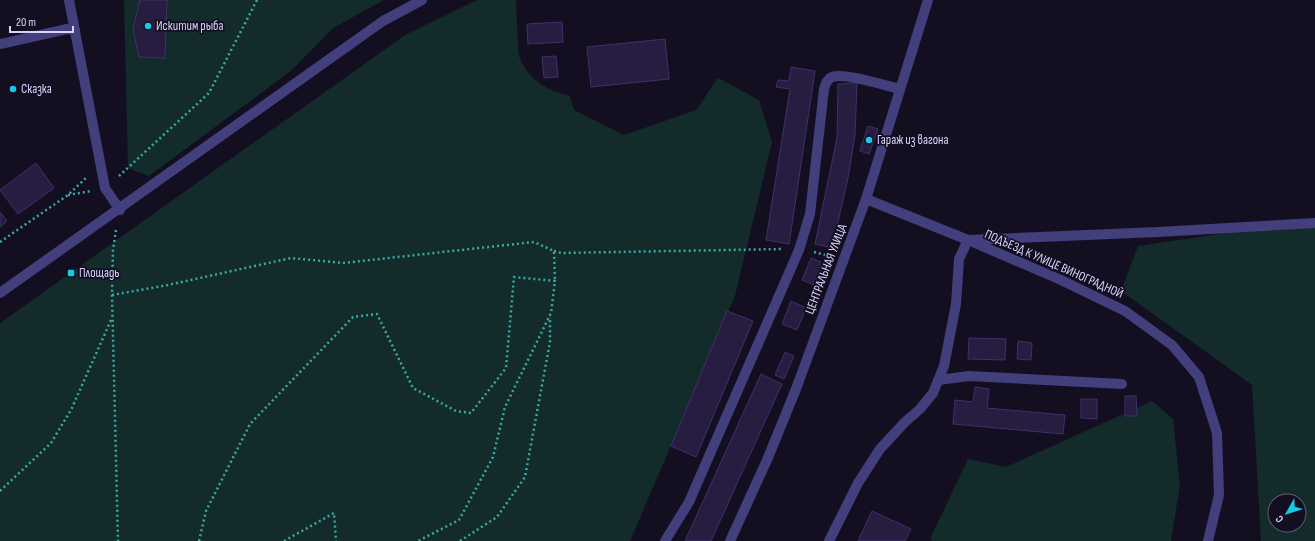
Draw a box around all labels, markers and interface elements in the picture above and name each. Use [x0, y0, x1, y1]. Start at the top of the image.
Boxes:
scale bar [10, 8, 73, 34]
text: 20 m [16, 15, 36, 30]
place label: Искитим рыба [156, 18, 223, 34]
marker: Искитим рыба [143, 21, 153, 31]
place label: Сказка [21, 81, 52, 97]
marker: Сказка [8, 84, 18, 94]
place label: Гараж из вагона [877, 132, 949, 148]
marker: Гараж из вагона [864, 135, 874, 145]
street label: ЦЕНТРАЛЬНАЯ УЛИЦА [801, 221, 851, 316]
street label: ПОДЪЕЗД К УЛИЦЕ ВИНОГРАДНОЙ [982, 226, 1126, 302]
place label: Площадь [79, 265, 119, 281]
marker: Площадь [66, 268, 76, 278]
north arrow [1267, 493, 1307, 533]
text: С [1273, 512, 1286, 525]

